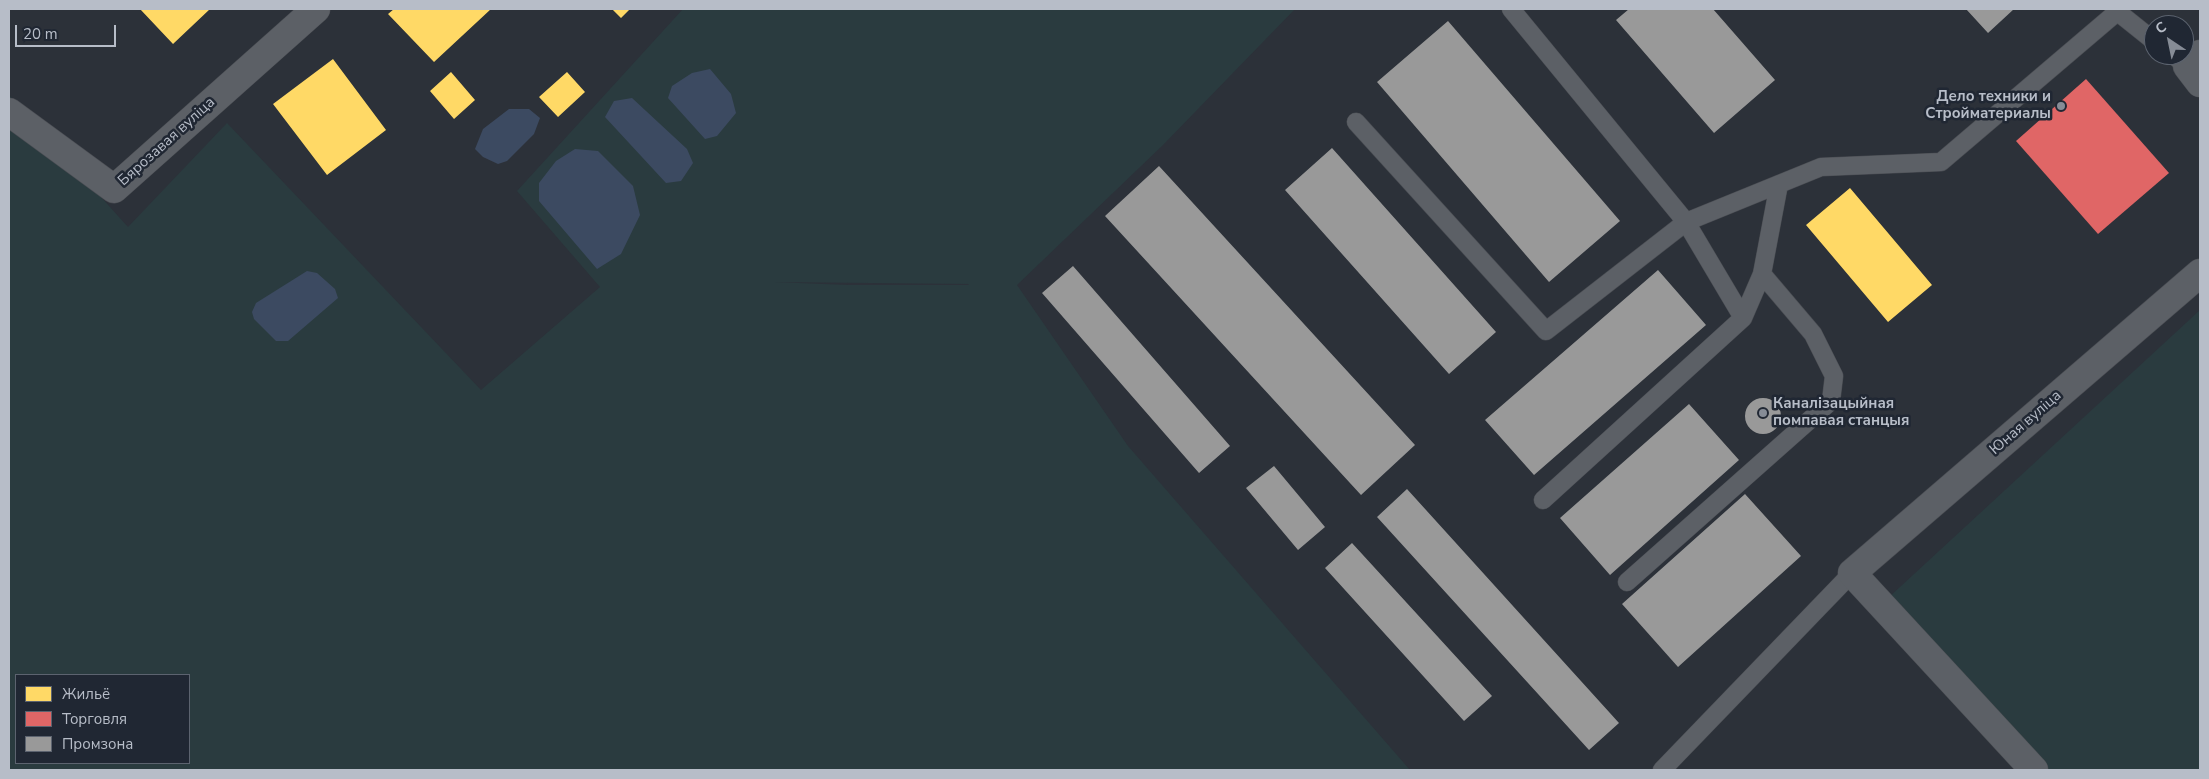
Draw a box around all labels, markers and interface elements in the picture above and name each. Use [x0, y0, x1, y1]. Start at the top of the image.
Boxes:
scale bar [18, 15, 119, 47]
north arrow [2144, 15, 2194, 65]
text: С [2152, 17, 2170, 39]
text: 20 m [23, 24, 58, 44]
place label: Дело техники и Стройматериалы [1925, 88, 2051, 123]
street label: Бярозавая вуліца [115, 94, 219, 190]
marker: Дело техники и Стройматериалы [2055, 100, 2067, 112]
street label: Юная вуліца [1987, 387, 2065, 459]
place label: Каналізацыйная помпавая станцыя [1773, 395, 1909, 430]
marker: Каналізацыйная помпавая станцыя [1757, 407, 1769, 419]
legend [15, 674, 190, 764]
text: Жильё [62, 684, 110, 704]
text: Торговля [62, 709, 127, 729]
text: Промзона [62, 734, 133, 754]

